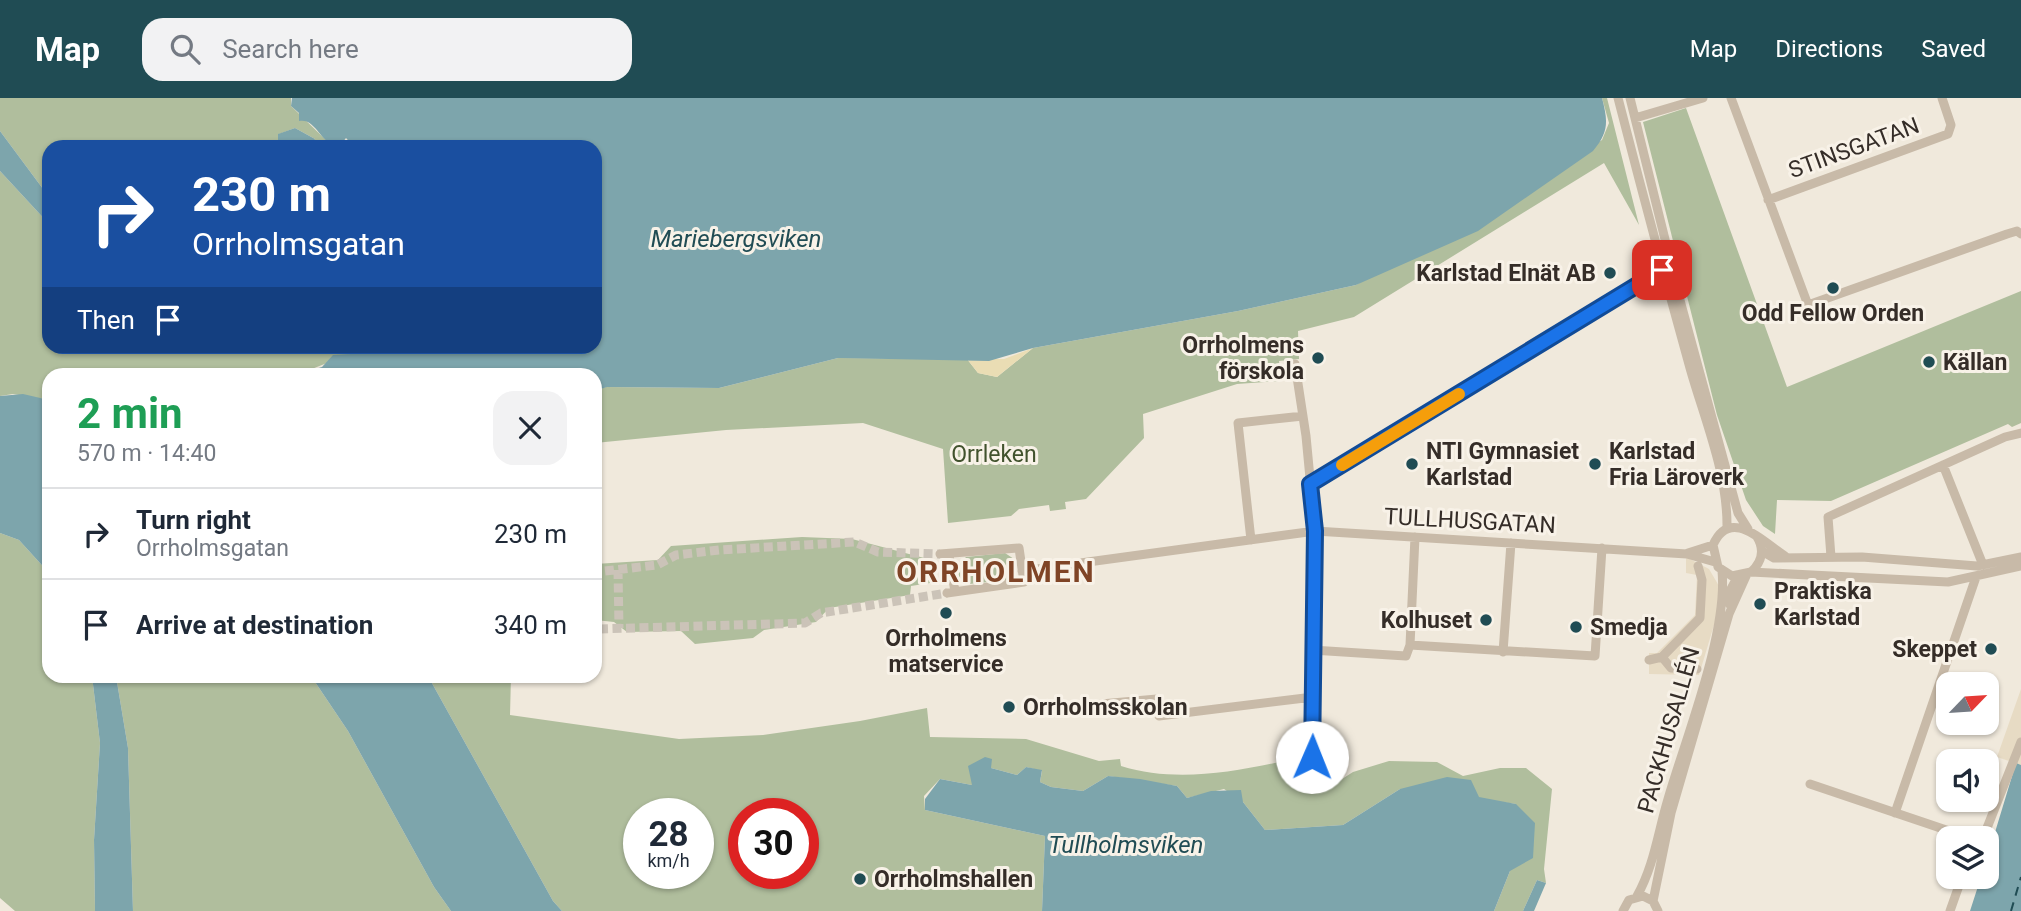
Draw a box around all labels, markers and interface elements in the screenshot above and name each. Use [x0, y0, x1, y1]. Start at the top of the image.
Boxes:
search box [142, 18, 632, 81]
text: Map [35, 30, 100, 69]
icon: search [166, 30, 204, 68]
text: Search here [222, 34, 359, 64]
text: Map [1690, 35, 1737, 63]
text: Directions [1775, 35, 1883, 63]
text: Saved [1921, 35, 1986, 63]
street label: STINSGATAN [1785, 112, 1923, 184]
text: 230 m [192, 166, 331, 223]
icon: right [77, 168, 168, 259]
text: Orrholmsgatan [192, 225, 405, 263]
water label: Mariebergsviken [651, 225, 821, 253]
pin [1632, 240, 1692, 300]
icon: arrive [1643, 251, 1681, 289]
place label: Karlstad Elnät AB [1416, 260, 1596, 287]
marker: Karlstad Elnät AB [1602, 265, 1618, 281]
marker: Odd Fellow Orden [1825, 280, 1841, 296]
place label: Odd Fellow Orden [1742, 300, 1924, 327]
icon: arrive [149, 301, 187, 339]
text: Then [77, 305, 135, 335]
place label: Orrholmens förskola [1182, 332, 1304, 385]
place label: Källan [1943, 349, 2007, 376]
marker: Orrholmens förskola [1310, 350, 1326, 366]
marker: Källan [1921, 354, 1937, 370]
text: 2 min [77, 389, 183, 438]
button: close [493, 391, 567, 465]
place label: NTI Gymnasiet Karlstad [1426, 438, 1579, 491]
place label: Karlstad Fria Läroverk [1609, 438, 1745, 491]
text: 570 m · 14:40 [77, 440, 216, 467]
park label: Orrleken [951, 441, 1037, 468]
marker: NTI Gymnasiet Karlstad [1404, 456, 1420, 472]
marker: Karlstad Fria Läroverk [1587, 456, 1603, 472]
street label: TULLHUSGATAN [1383, 503, 1557, 539]
text: Turn right [136, 505, 251, 535]
icon: right [77, 515, 115, 553]
text: 230 m [494, 519, 567, 549]
text: Orrholmsgatan [136, 535, 289, 562]
district label: ORRHOLMEN [896, 554, 1096, 589]
place label: Praktiska Karlstad [1774, 578, 1872, 631]
marker: Praktiska Karlstad [1752, 596, 1768, 612]
marker: Orrholmens matservice [938, 605, 954, 621]
icon: arrive [77, 606, 115, 644]
place label: Kolhuset [1381, 607, 1472, 634]
text: Arrive at destination [136, 610, 373, 640]
text: 340 m [494, 610, 567, 640]
marker: Kolhuset [1478, 612, 1494, 628]
place label: Smedja [1590, 614, 1668, 641]
marker: Smedja [1568, 619, 1584, 635]
place label: Orrholmens matservice [885, 625, 1007, 678]
place label: Skeppet [1892, 636, 1977, 663]
marker: Skeppet [1983, 641, 1999, 657]
street label: PACKHUSALLÉN [1631, 644, 1706, 816]
north arrow [1936, 672, 1998, 735]
map controls [1936, 672, 1999, 889]
place label: Orrholmsskolan [1023, 694, 1188, 721]
marker: Orrholmsskolan [1001, 699, 1017, 715]
position arrow [1275, 720, 1349, 794]
button: sound [1936, 749, 1999, 812]
speed limit sign: 30 [728, 798, 819, 889]
text: 28 [648, 814, 689, 855]
button: layers [1936, 826, 1999, 889]
water label: Tullholmsviken [1049, 831, 1203, 859]
text: km/h [647, 850, 690, 871]
place label: Orrholmshallen [874, 866, 1033, 893]
marker: Orrholmshallen [852, 871, 868, 887]

